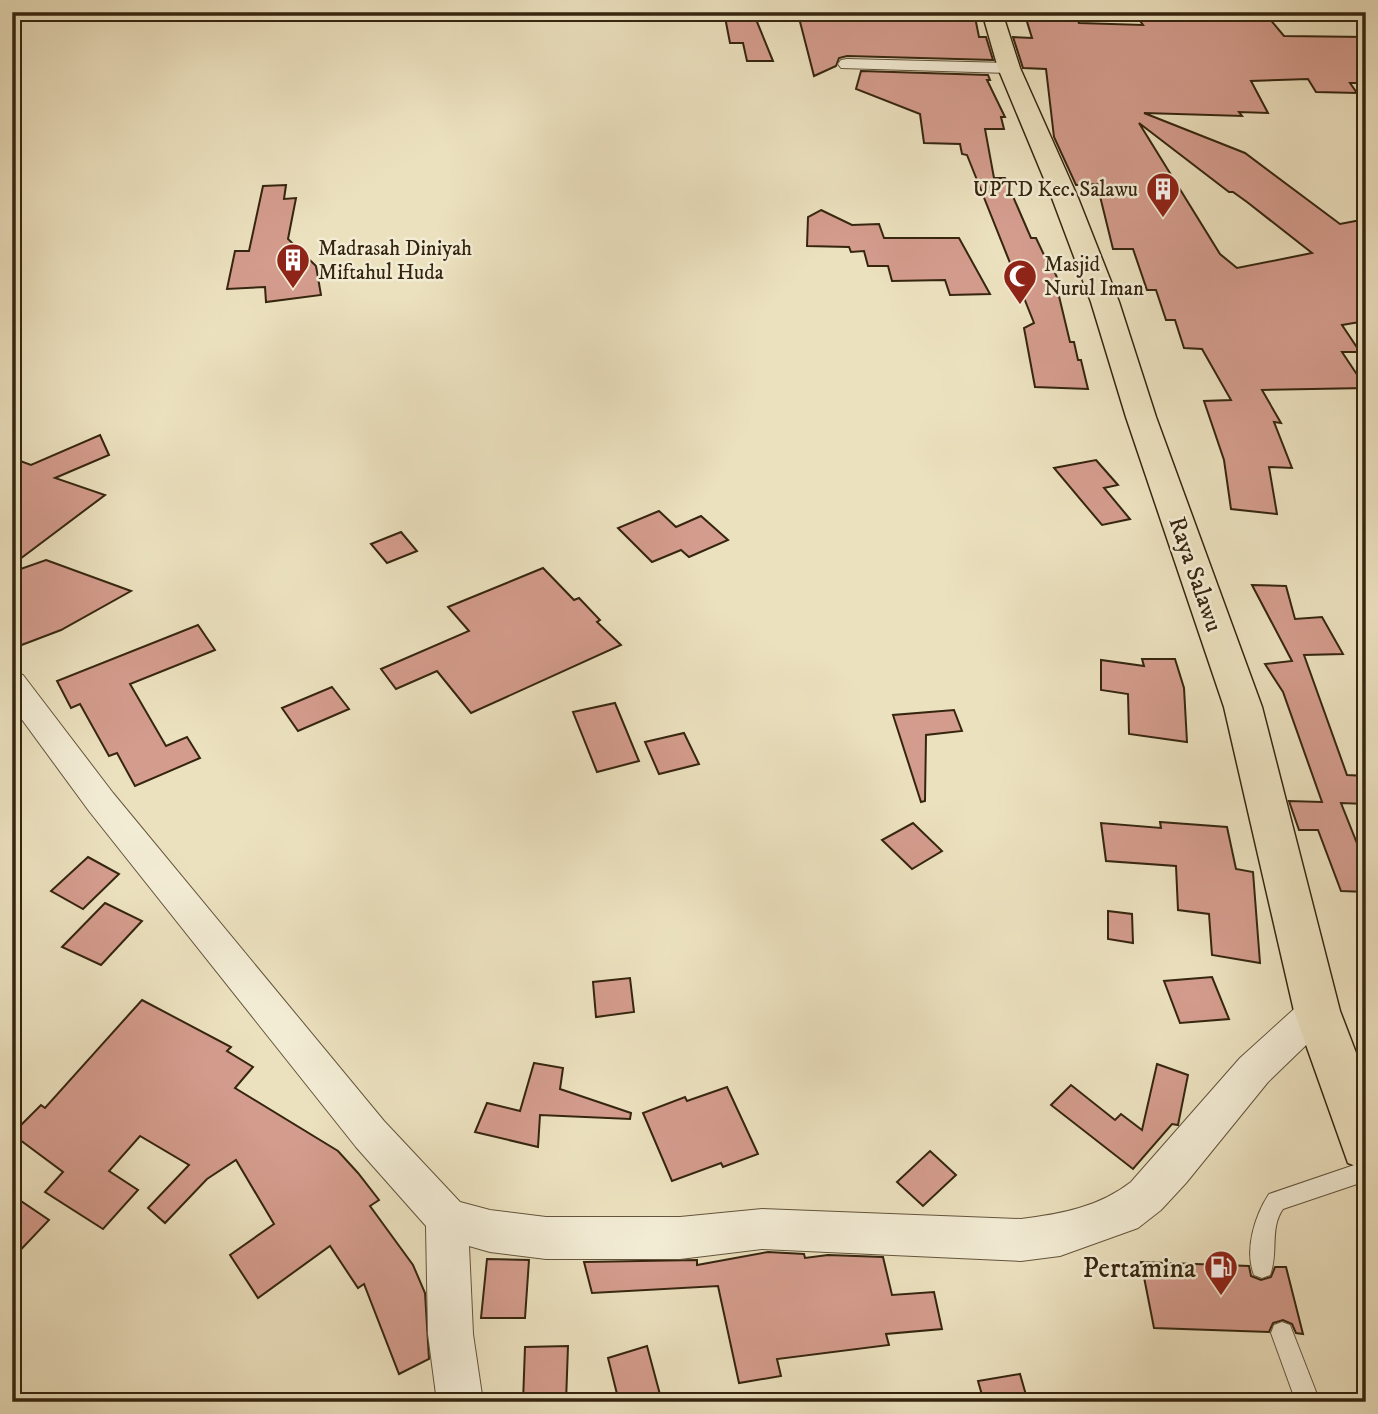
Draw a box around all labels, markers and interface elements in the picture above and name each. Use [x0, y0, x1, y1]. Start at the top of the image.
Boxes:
building icon: UPTD Kec. Salawu [1144, 170, 1182, 219]
place label: UPTD Kec. Salawu [973, 177, 1138, 203]
place label: Madrasah Diniyah Miftahul Huda [318, 236, 472, 286]
building icon: Madrasah Diniyah Miftahul Huda [274, 241, 312, 290]
place label: Masjid Nurul Iman [1044, 252, 1144, 302]
mosque icon: Masjid Nurul Iman [1001, 257, 1039, 306]
street label: Raya Salawu [1161, 513, 1229, 636]
fuel station icon: Pertamina [1202, 1248, 1240, 1297]
place label: Pertamina [1082, 1251, 1196, 1286]

